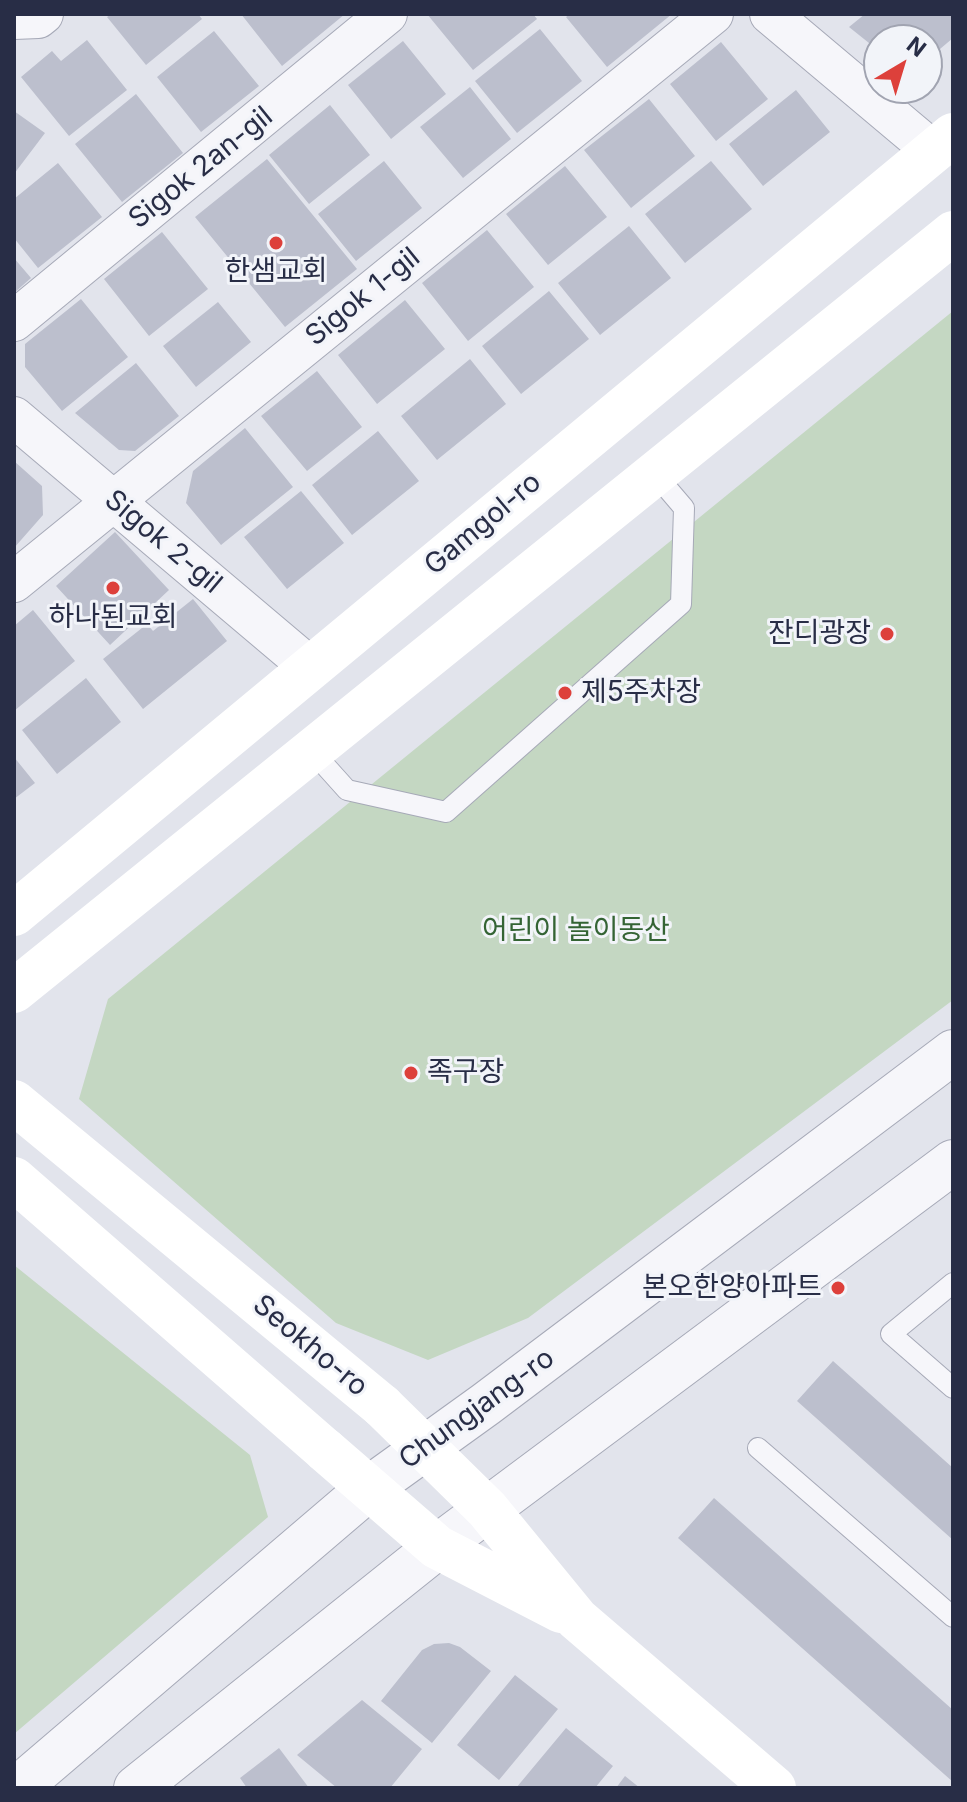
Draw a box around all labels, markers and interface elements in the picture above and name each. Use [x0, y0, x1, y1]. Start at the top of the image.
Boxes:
north arrow [863, 24, 943, 104]
text: N [902, 31, 931, 62]
street label: Sigok 2an-gil [122, 100, 280, 236]
marker: 한샘교회 [267, 234, 285, 252]
street label: Sigok 1-gil [299, 241, 427, 353]
place label: 한샘교회 [224, 255, 328, 289]
street label: Gamgol-ro [418, 466, 548, 582]
street label: Sigok 2-gil [98, 483, 228, 601]
marker: 하나된교회 [104, 579, 122, 597]
place label: 하나된교회 [49, 601, 177, 635]
place label: 잔디광장 [768, 617, 871, 651]
marker: 잔디광장 [878, 625, 896, 643]
place label: 제5주차장 [581, 676, 701, 710]
marker: 제5주차장 [556, 684, 574, 702]
park label: 어린이 놀이동산 [482, 914, 670, 948]
place label: 족구장 [427, 1056, 504, 1090]
marker: 족구장 [402, 1064, 420, 1082]
place label: 본오한양아파트 [642, 1271, 822, 1305]
marker: 본오한양아파트 [829, 1279, 847, 1297]
street label: Seokho-ro [246, 1288, 374, 1404]
street label: Chungjang-ro [393, 1342, 561, 1476]

